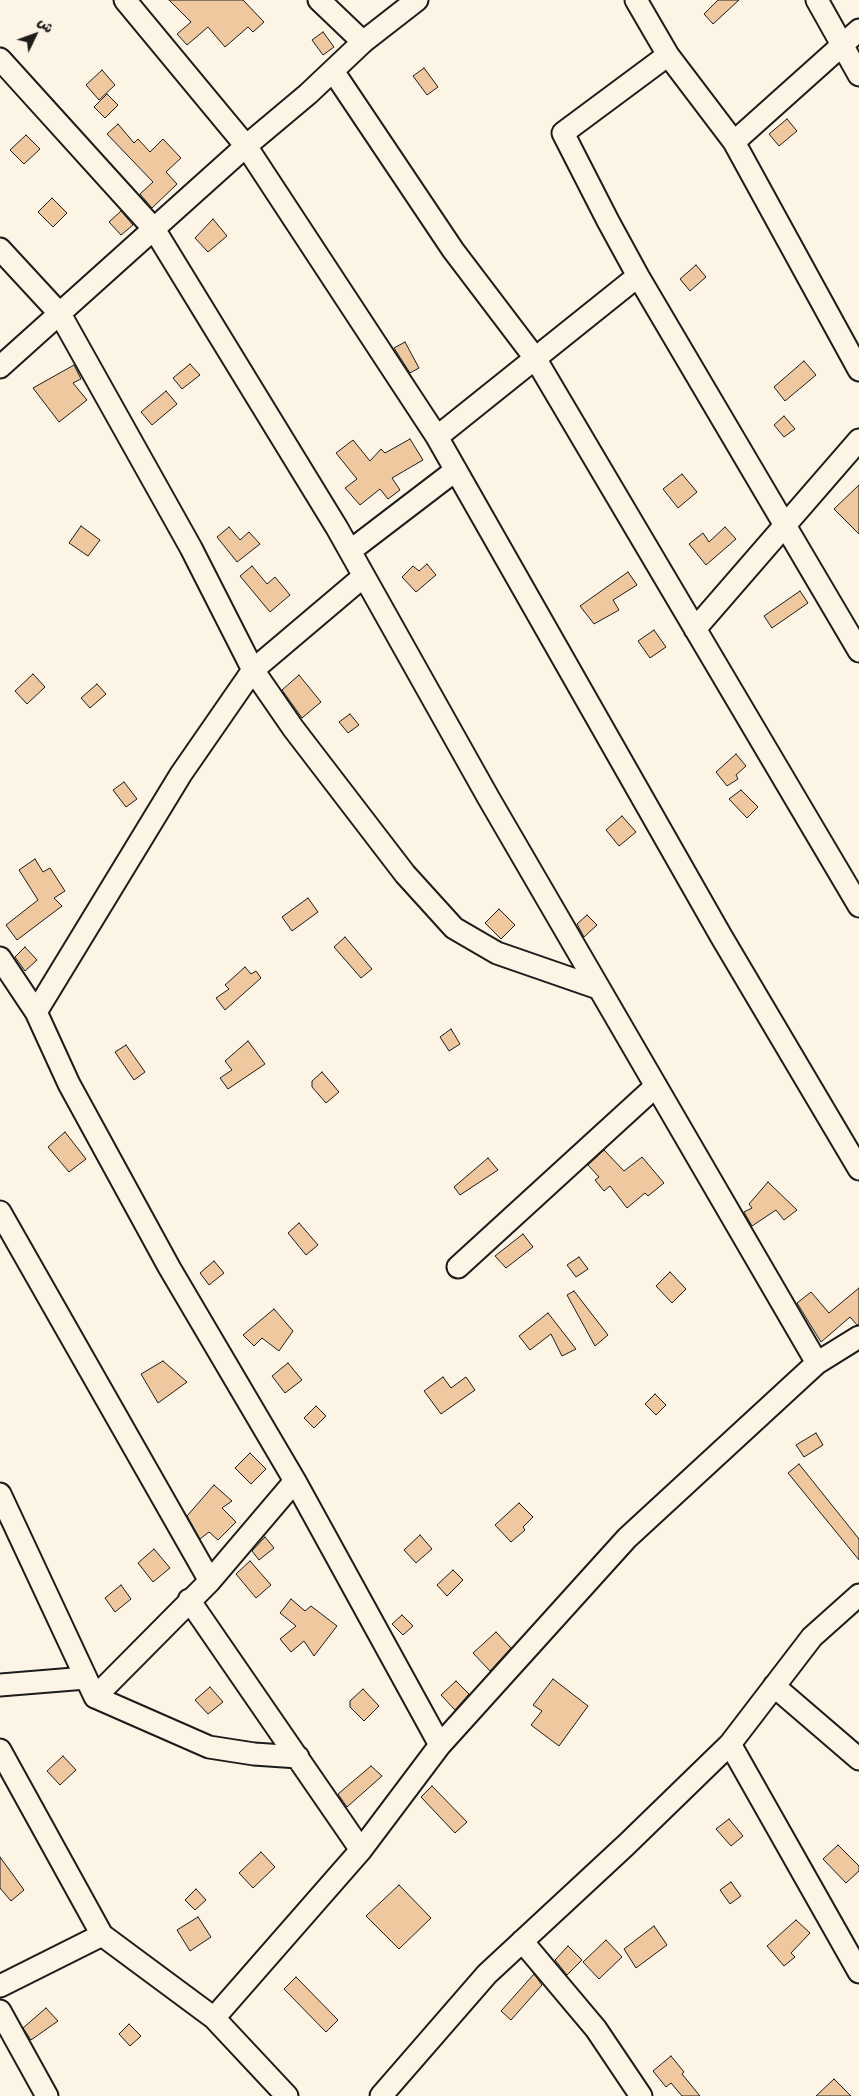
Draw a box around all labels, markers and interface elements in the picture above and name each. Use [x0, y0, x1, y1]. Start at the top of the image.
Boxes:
north arrow [10, 10, 60, 60]
text: ش [34, 12, 59, 37]

